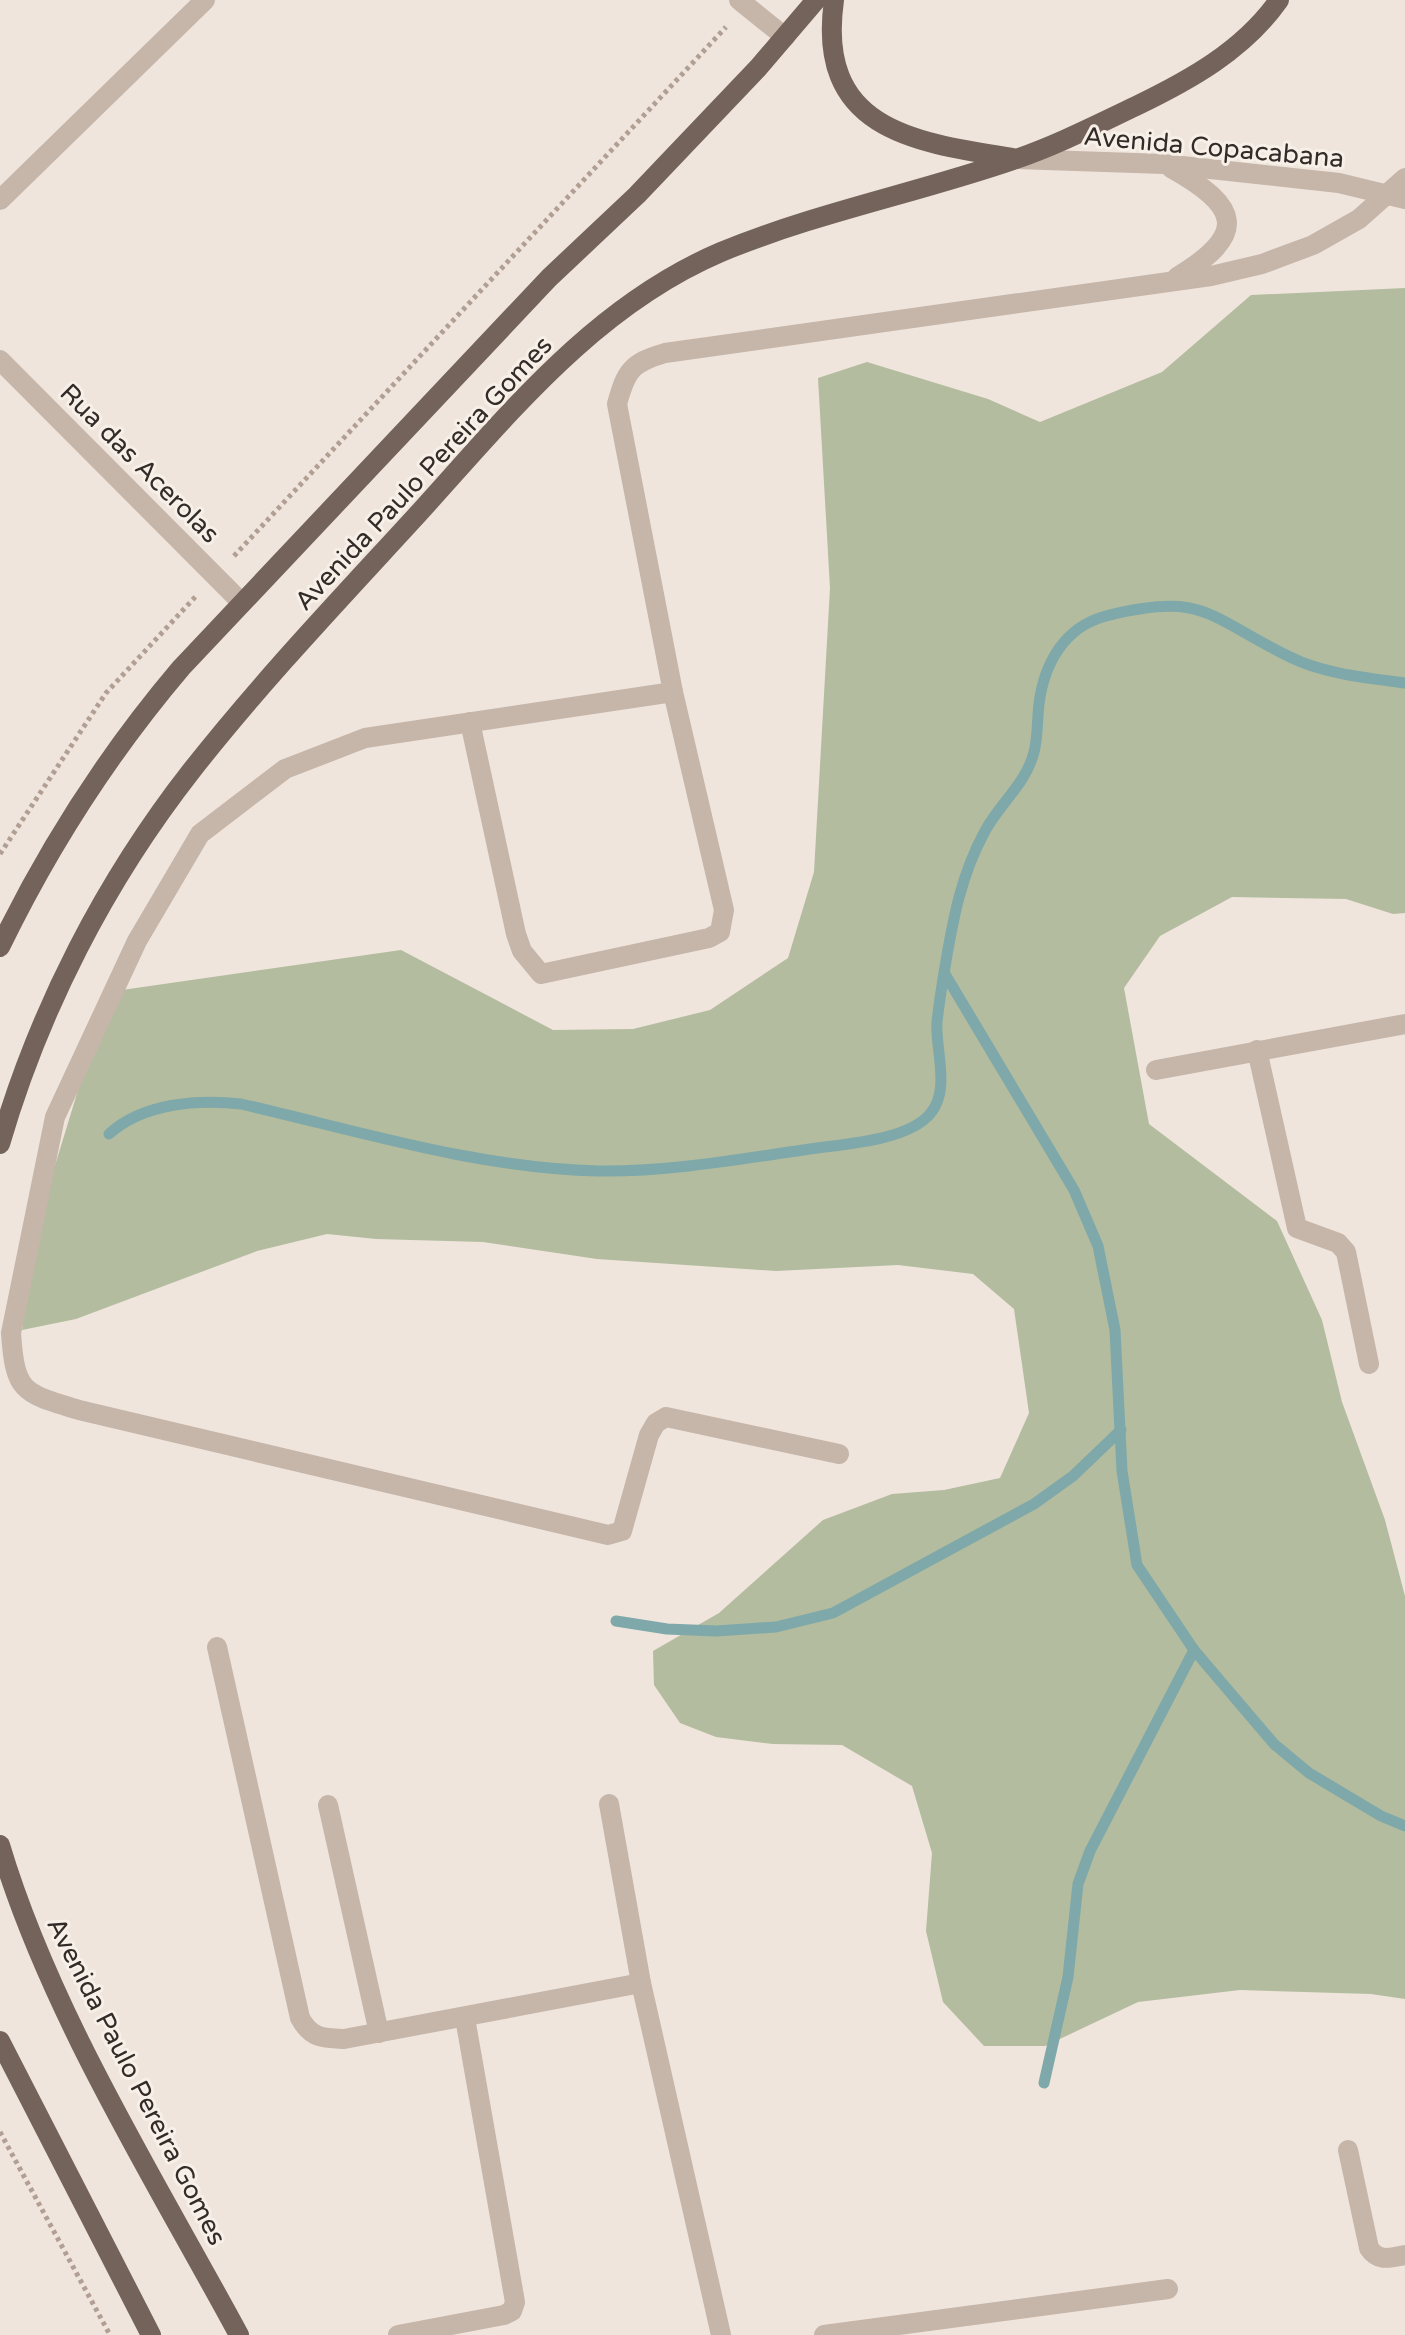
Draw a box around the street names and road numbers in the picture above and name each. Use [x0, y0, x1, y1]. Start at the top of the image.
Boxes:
street label: Avenida Copacabana [1082, 121, 1345, 174]
street label: Avenida Paulo Pereira Gomes [288, 330, 559, 617]
street label: Rua das Acerolas [54, 377, 226, 549]
street label: Avenida Paulo Pereira Gomes [40, 1912, 233, 2250]

